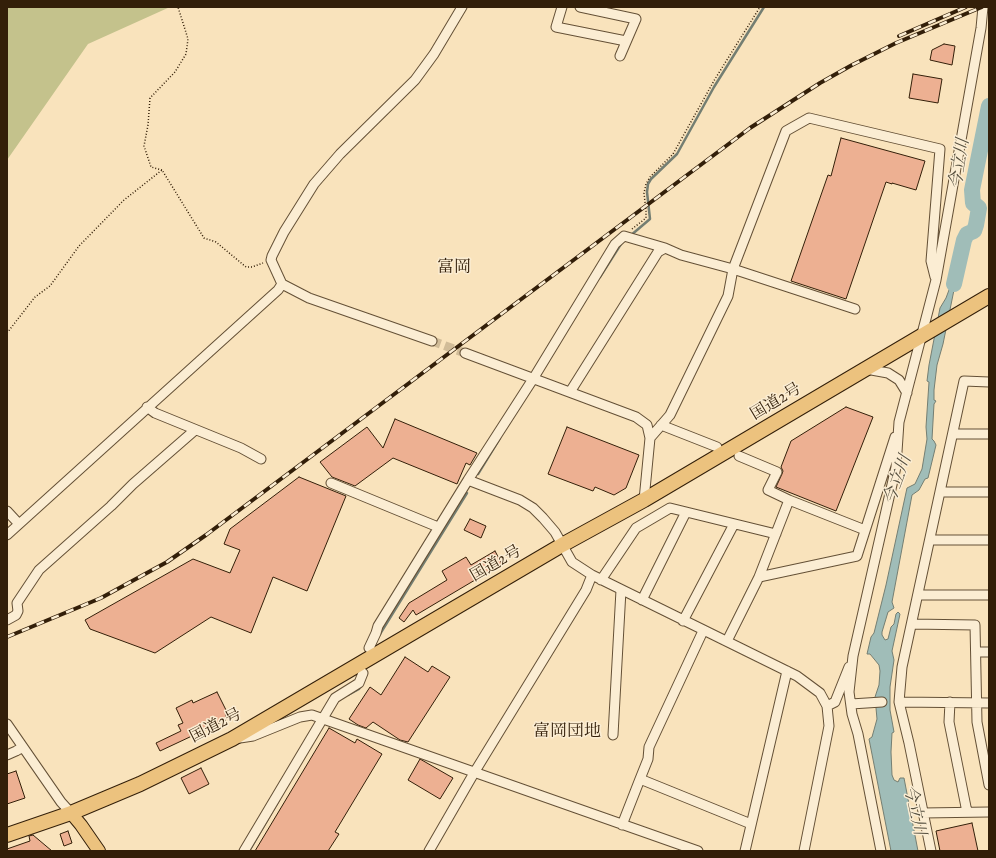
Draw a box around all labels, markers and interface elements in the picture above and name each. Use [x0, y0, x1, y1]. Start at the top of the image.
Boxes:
water label: 今立川 [946, 137, 974, 191]
district label: 富岡 [437, 258, 471, 278]
street label: 国道2号 [747, 379, 805, 425]
water label: 今立川 [880, 453, 916, 507]
street label: 国道2号 [467, 542, 525, 586]
street label: 国道2号 [187, 705, 245, 747]
district label: 富岡団地 [533, 722, 601, 742]
water label: 今立川 [899, 783, 929, 837]

